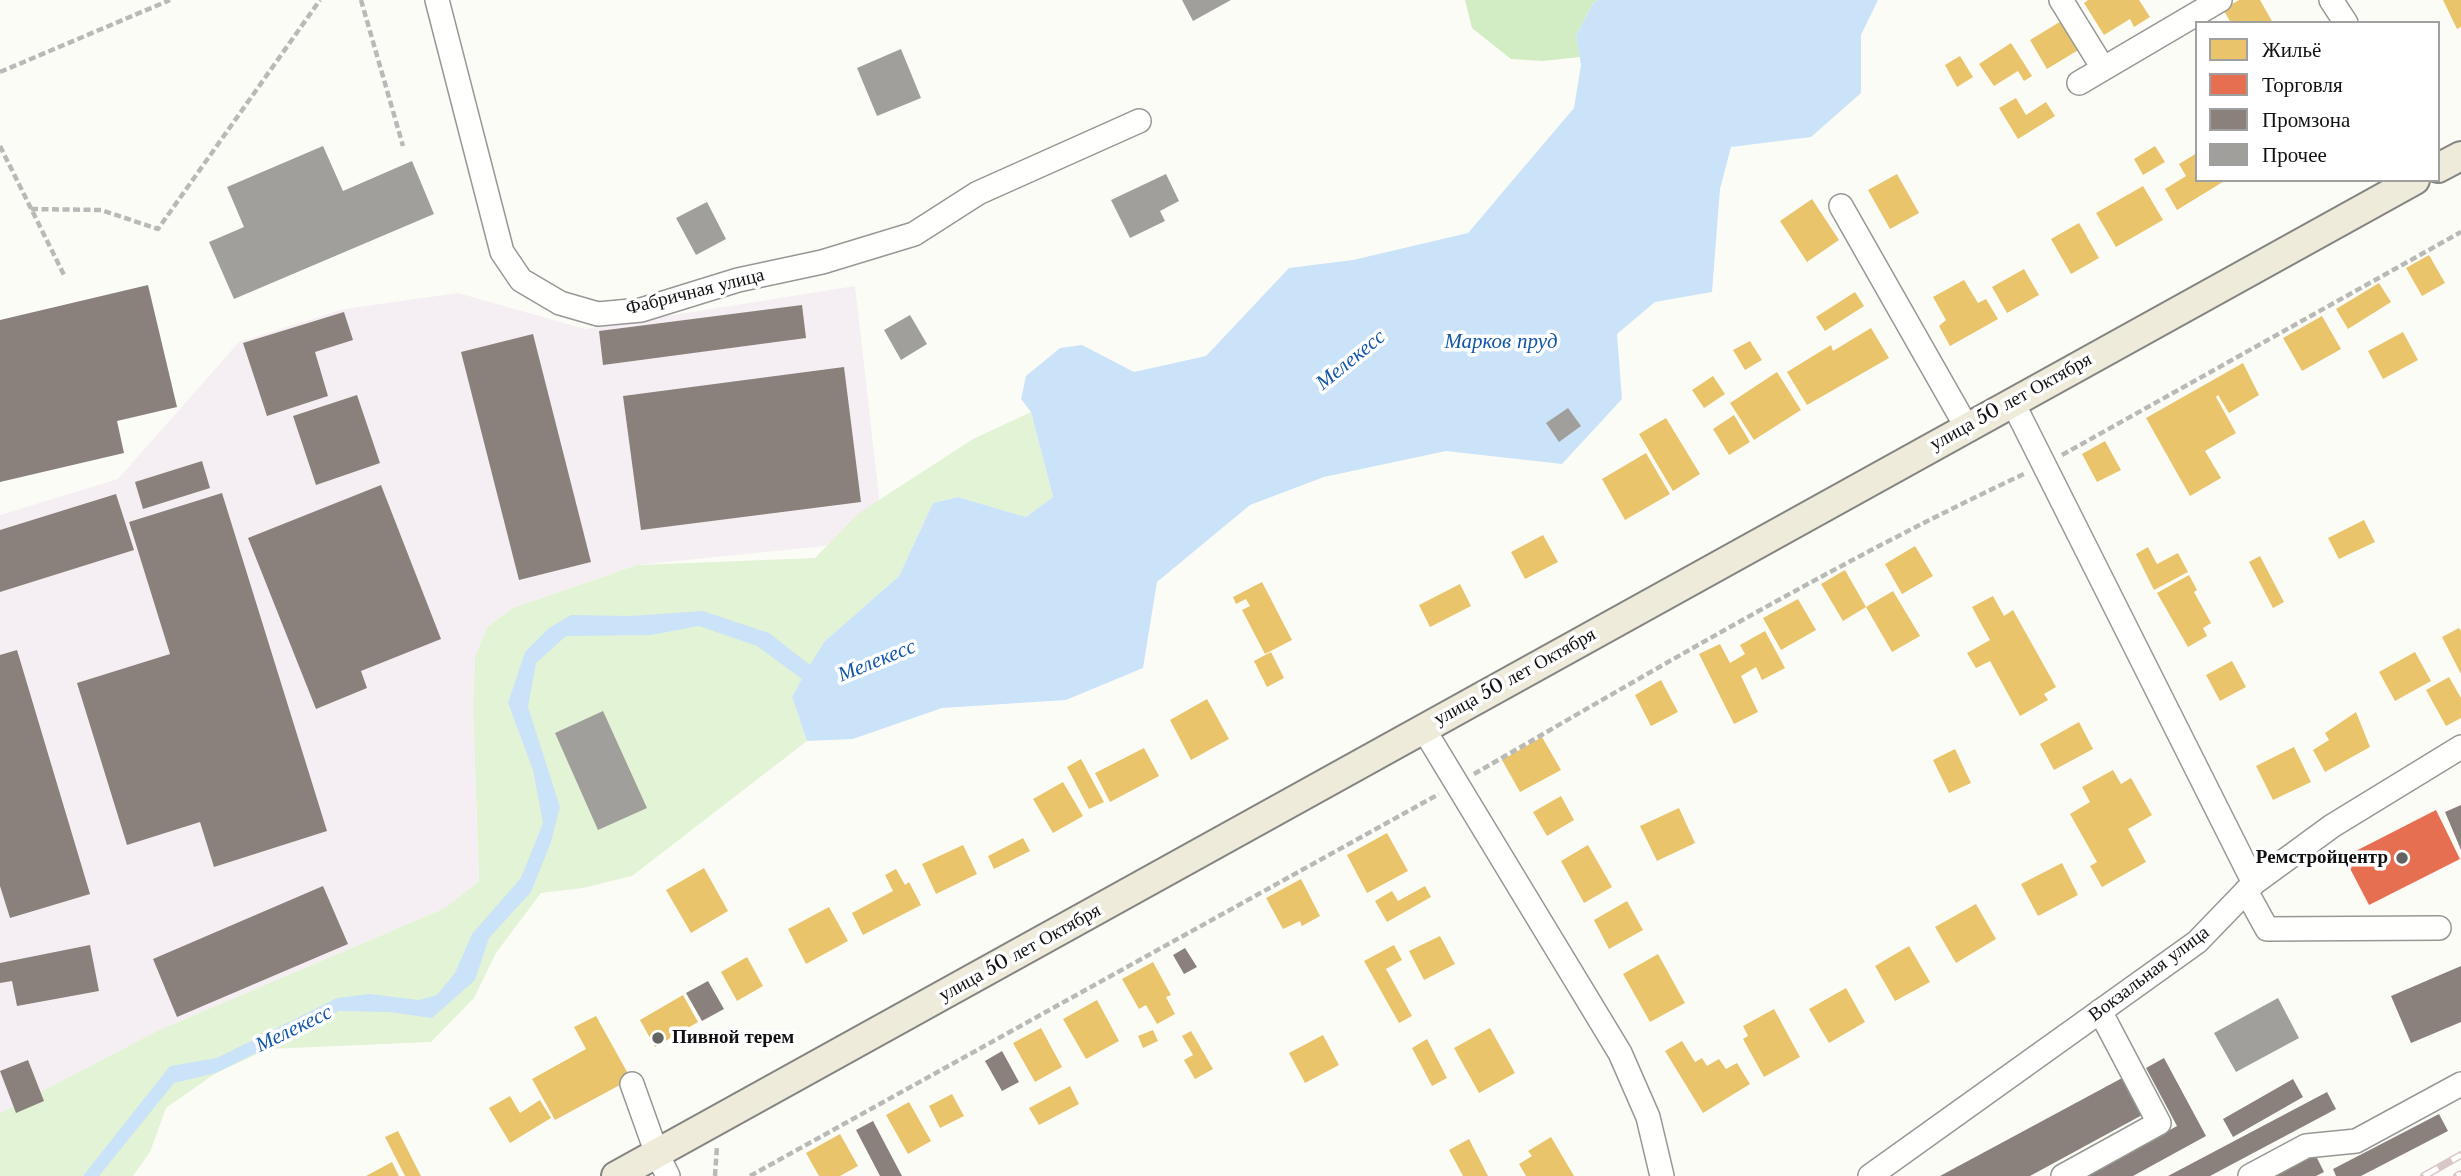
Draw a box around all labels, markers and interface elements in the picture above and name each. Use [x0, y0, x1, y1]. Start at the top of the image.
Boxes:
legend [2195, 21, 2440, 182]
text: Жильё [2262, 37, 2321, 63]
text: Торговля [2262, 72, 2343, 98]
text: Промзона [2262, 107, 2350, 133]
text: Прочее [2262, 142, 2327, 168]
street label: Фабричная улица [623, 264, 767, 320]
water label: Мелекесс [1311, 324, 1391, 396]
water label: Марков пруд [1444, 329, 1558, 355]
street label: улица 50 лет Октября [1926, 348, 2096, 456]
street label: улица 50 лет Октября [1430, 623, 1600, 731]
water label: Мелекесс [834, 634, 920, 688]
place label: Ремстройцентр [2256, 847, 2388, 869]
marker: Ремстройцентр [2394, 850, 2410, 866]
street label: улица 50 лет Октября [935, 899, 1105, 1007]
street label: Вокзальная улица [2084, 921, 2214, 1027]
water label: Мелекесс [252, 1000, 336, 1058]
place label: Пивной терем [672, 1027, 794, 1049]
marker: Пивной терем [650, 1030, 666, 1046]

